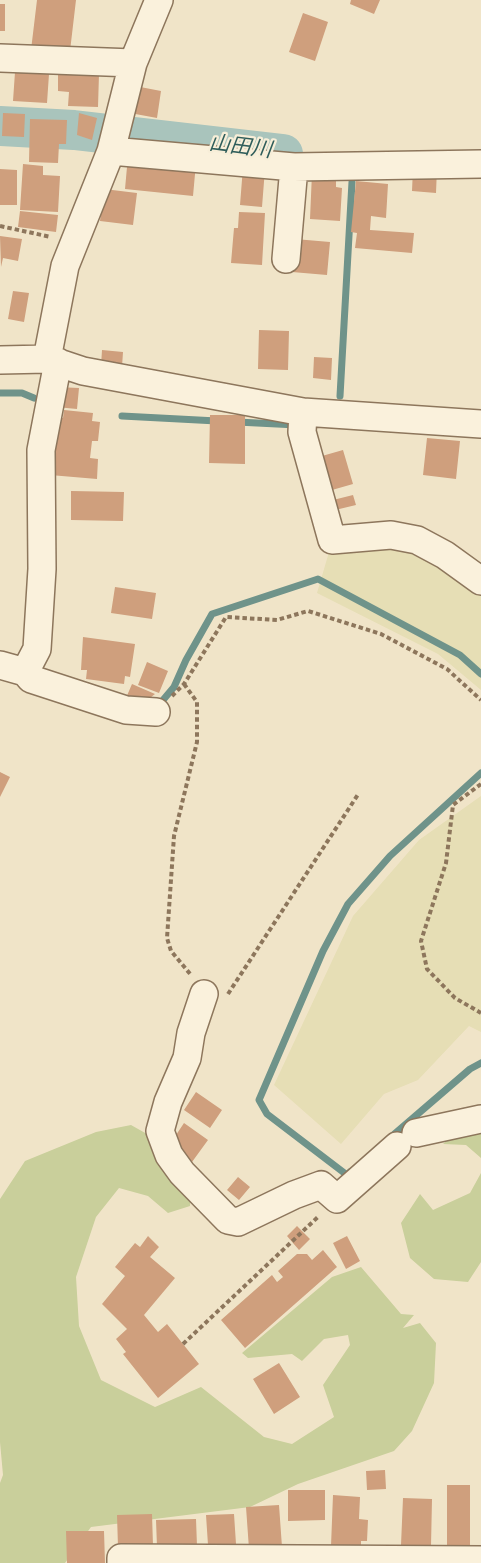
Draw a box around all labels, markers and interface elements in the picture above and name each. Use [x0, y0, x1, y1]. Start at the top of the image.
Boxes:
water label: 山田川 [207, 133, 273, 165]

